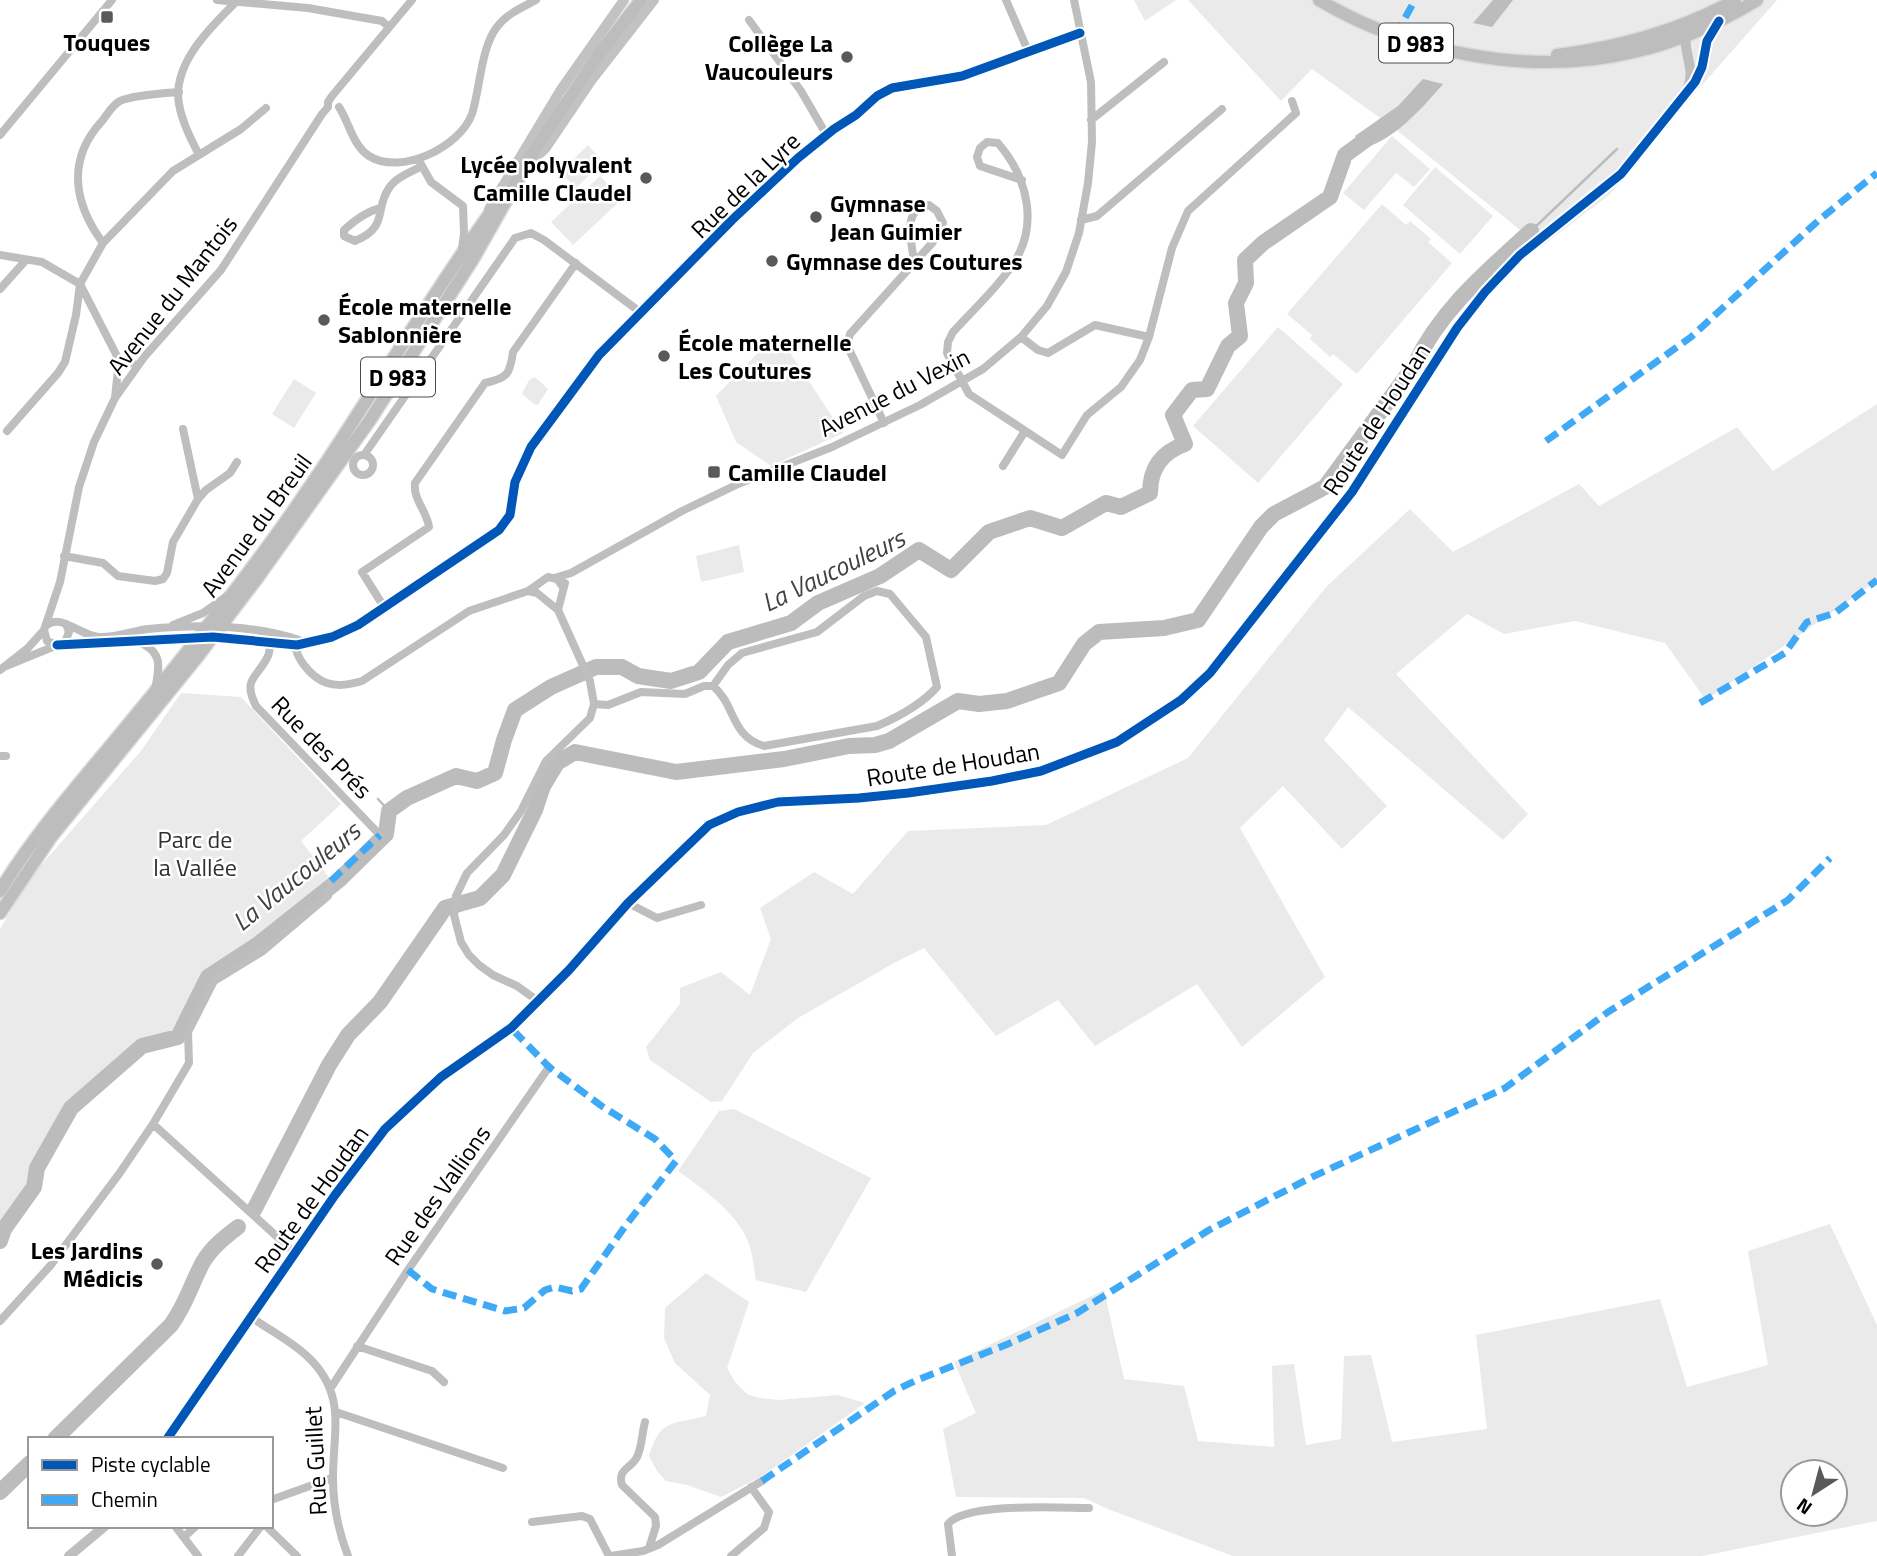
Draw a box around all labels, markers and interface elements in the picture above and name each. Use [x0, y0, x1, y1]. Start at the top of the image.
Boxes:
marker: Touques [99, 9, 115, 25]
place label: Touques [64, 24, 150, 60]
road number: D 983 [1379, 24, 1453, 62]
place label: Collège La Vaucouleurs [705, 25, 833, 89]
marker: Collège La Vaucouleurs [839, 49, 855, 65]
street label: Rue de la Lyre [682, 123, 808, 247]
place label: Lycée polyvalent Camille Claudel [460, 146, 632, 210]
marker: Lycée polyvalent Camille Claudel [638, 170, 654, 186]
place label: Gymnase Jean Guimier [830, 185, 962, 249]
street label: Avenue du Mantois [98, 208, 246, 382]
marker: Gymnase Jean Guimier [808, 209, 824, 225]
place label: Gymnase des Coutures [786, 243, 1022, 279]
marker: Gymnase des Coutures [764, 253, 780, 269]
place label: École maternelle Sablonnière [338, 288, 512, 352]
marker: École maternelle Sablonnière [316, 312, 332, 328]
place label: École maternelle Les Coutures [678, 324, 852, 388]
street label: Route de Houdan [1313, 336, 1439, 502]
street label: Avenue du Vexin [812, 338, 976, 446]
marker: École maternelle Les Coutures [656, 348, 672, 364]
road number: D 983 [361, 358, 435, 396]
street label: Avenue du Breuil [192, 446, 320, 604]
place label: Camille Claudel [728, 454, 887, 490]
marker: Camille Claudel [706, 464, 722, 480]
water label: La Vaucouleurs [755, 518, 913, 622]
street label: Rue des Prés [263, 687, 381, 807]
street label: Route de Houdan [864, 733, 1042, 795]
water label: La Vaucouleurs [223, 811, 370, 940]
park label: Parc de la Vallée [153, 821, 237, 885]
street label: Rue des Vallions [375, 1117, 499, 1273]
street label: Route de Houdan [245, 1118, 377, 1280]
place label: Les Jardins Médicis [30, 1232, 143, 1296]
marker: Les Jardins Médicis [149, 1256, 165, 1272]
street label: Rue Guillet [294, 1405, 336, 1516]
legend [28, 1437, 273, 1528]
text: Piste cyclable [91, 1448, 211, 1480]
north arrow [1779, 1458, 1849, 1528]
text: Chemin [91, 1483, 158, 1515]
text: N [1790, 1492, 1818, 1523]

